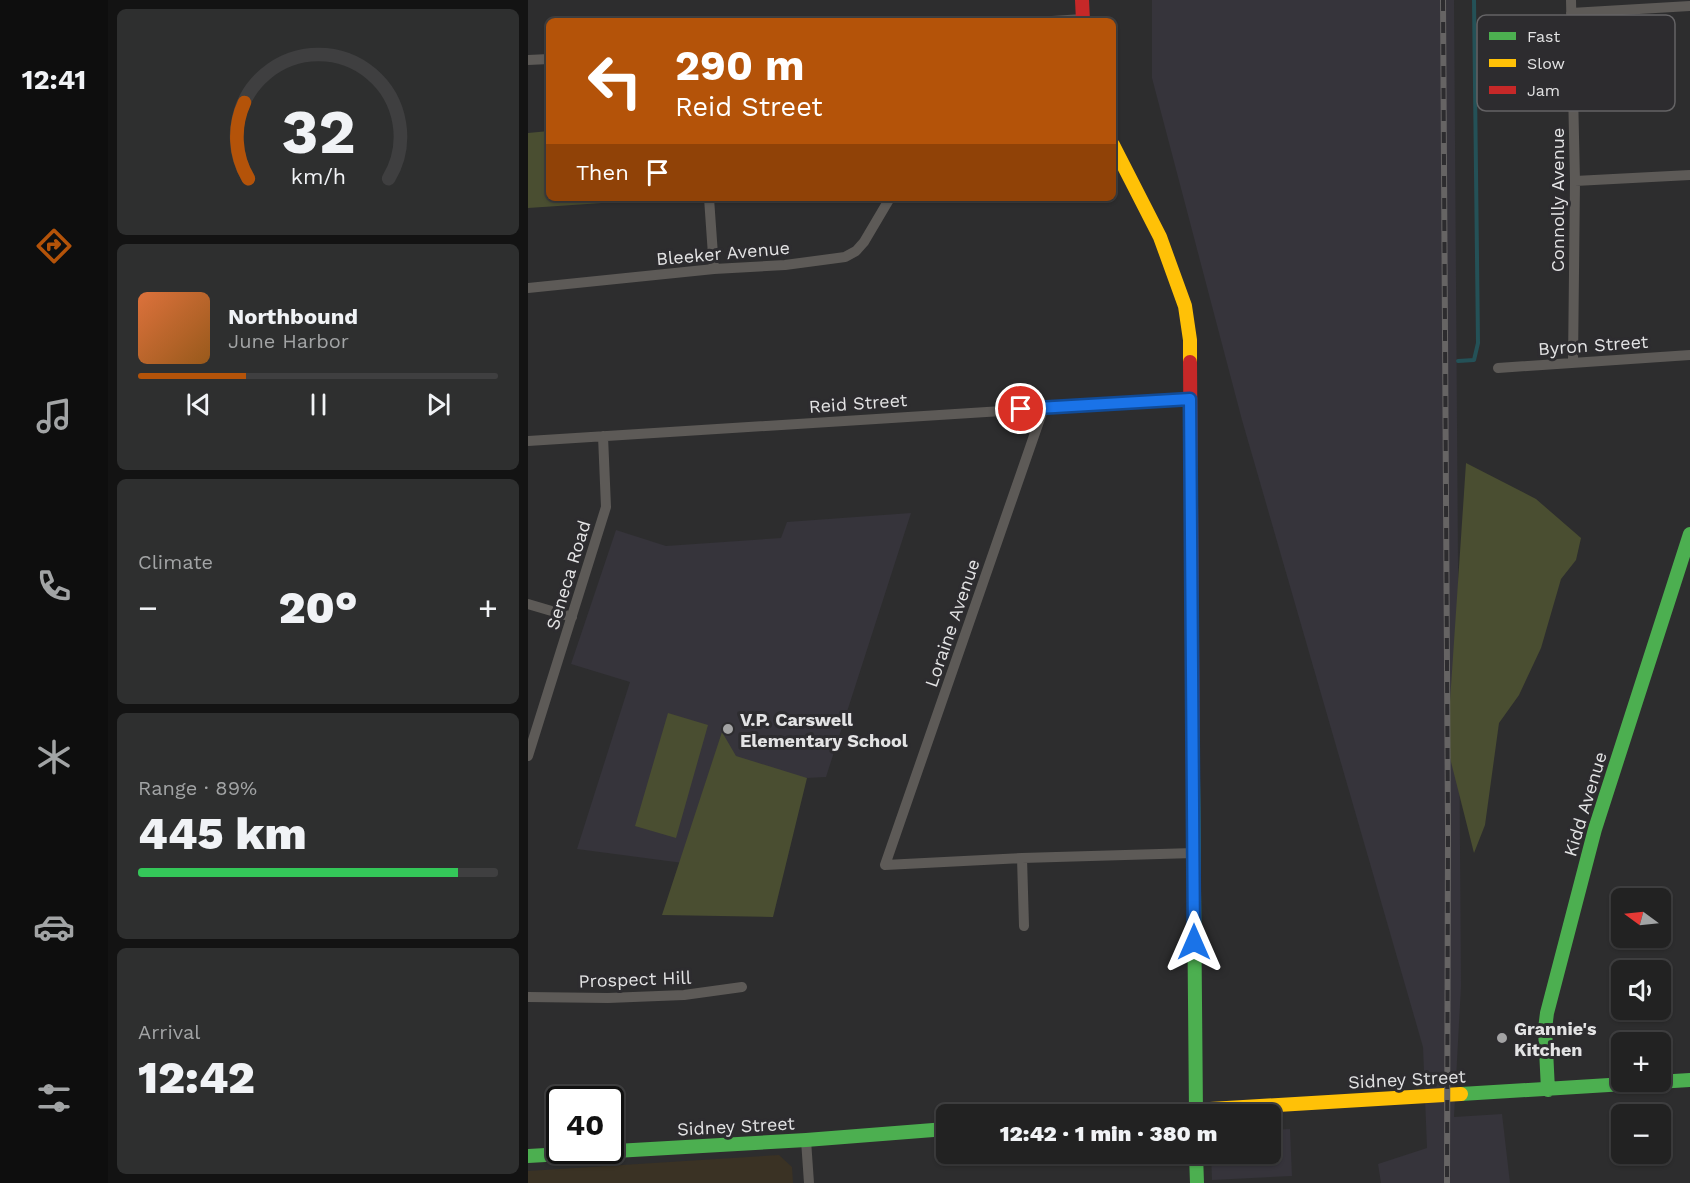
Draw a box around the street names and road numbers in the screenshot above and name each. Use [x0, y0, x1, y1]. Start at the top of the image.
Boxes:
street label: Connolly Avenue [1547, 128, 1568, 272]
street label: Bleeker Avenue [655, 237, 791, 269]
street label: Byron Street [1537, 331, 1649, 359]
street label: Reid Street [808, 389, 908, 417]
street label: Seneca Road [541, 518, 595, 632]
street label: Loraine Avenue [920, 556, 984, 690]
street label: Kidd Avenue [1559, 749, 1611, 859]
street label: Prospect Hill [578, 967, 692, 991]
street label: Sidney Street [1348, 1065, 1467, 1093]
street label: Sidney Street [677, 1112, 796, 1140]

